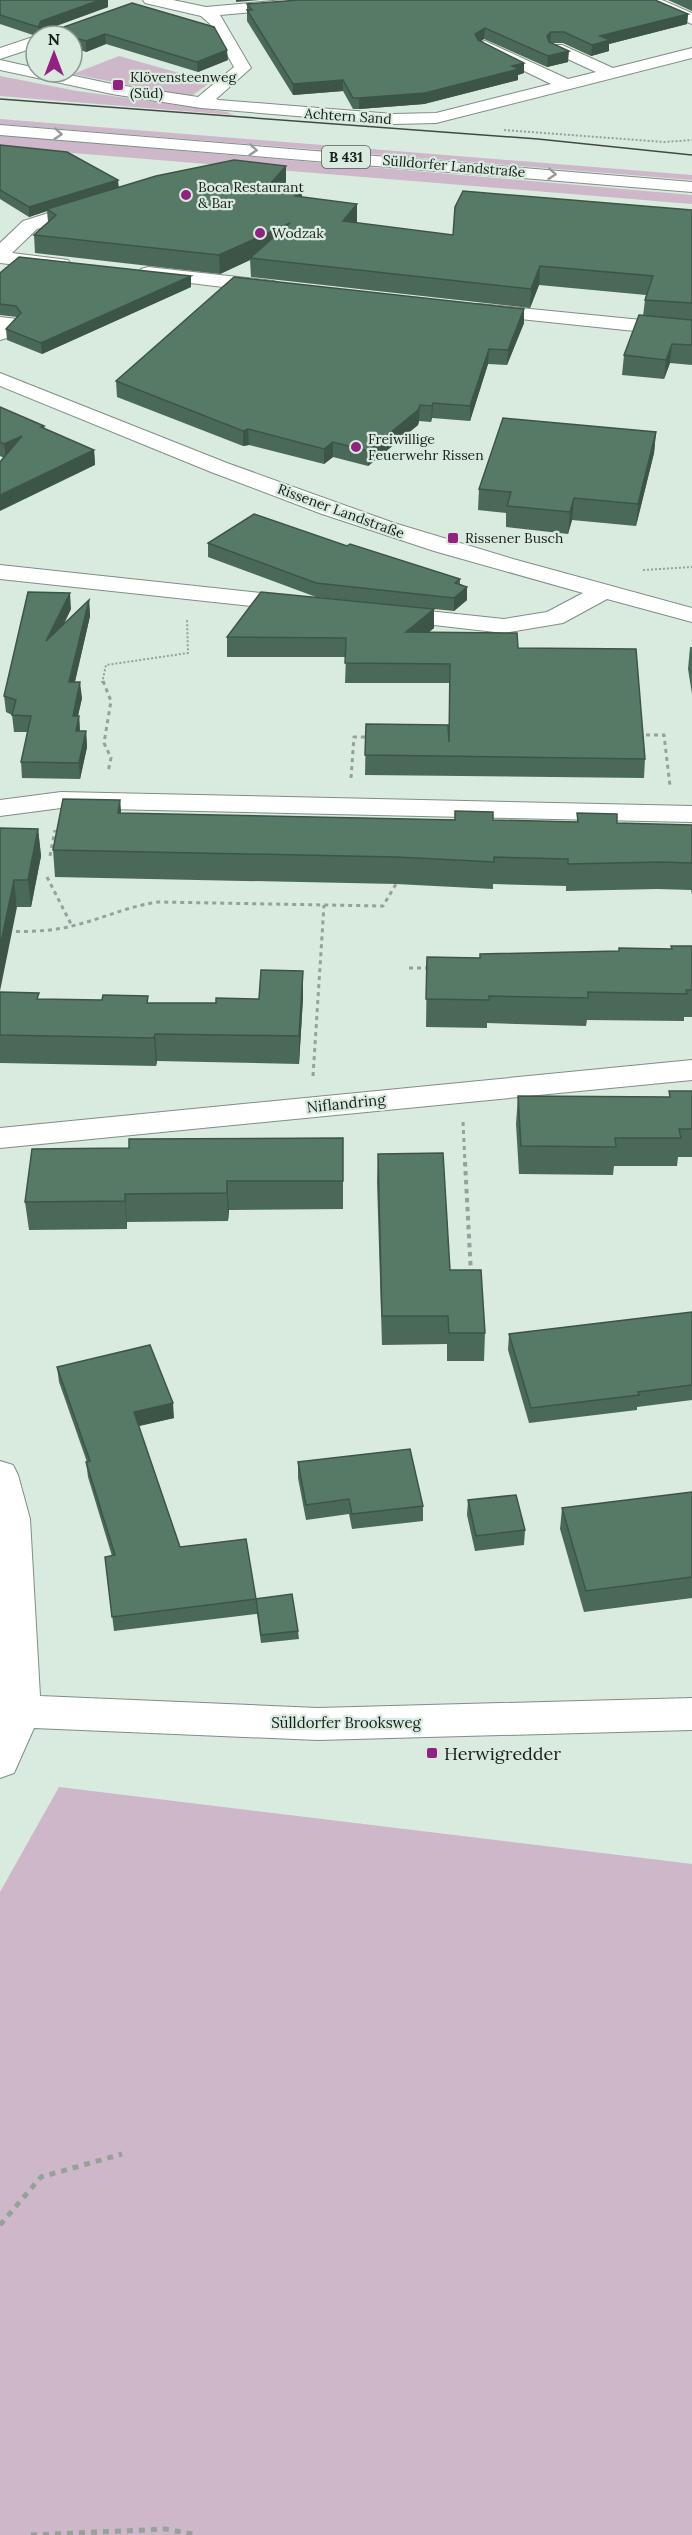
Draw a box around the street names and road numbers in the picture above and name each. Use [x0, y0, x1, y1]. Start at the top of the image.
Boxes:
street label: Achtern Sand [303, 104, 392, 128]
road number: B 431 [322, 146, 370, 168]
street label: Sülldorfer Landstraße [382, 151, 526, 181]
street label: Rissener Landstraße [275, 480, 407, 542]
street label: Niflandring [306, 1089, 387, 1117]
street label: Sülldorfer Brooksweg [271, 1713, 422, 1732]

